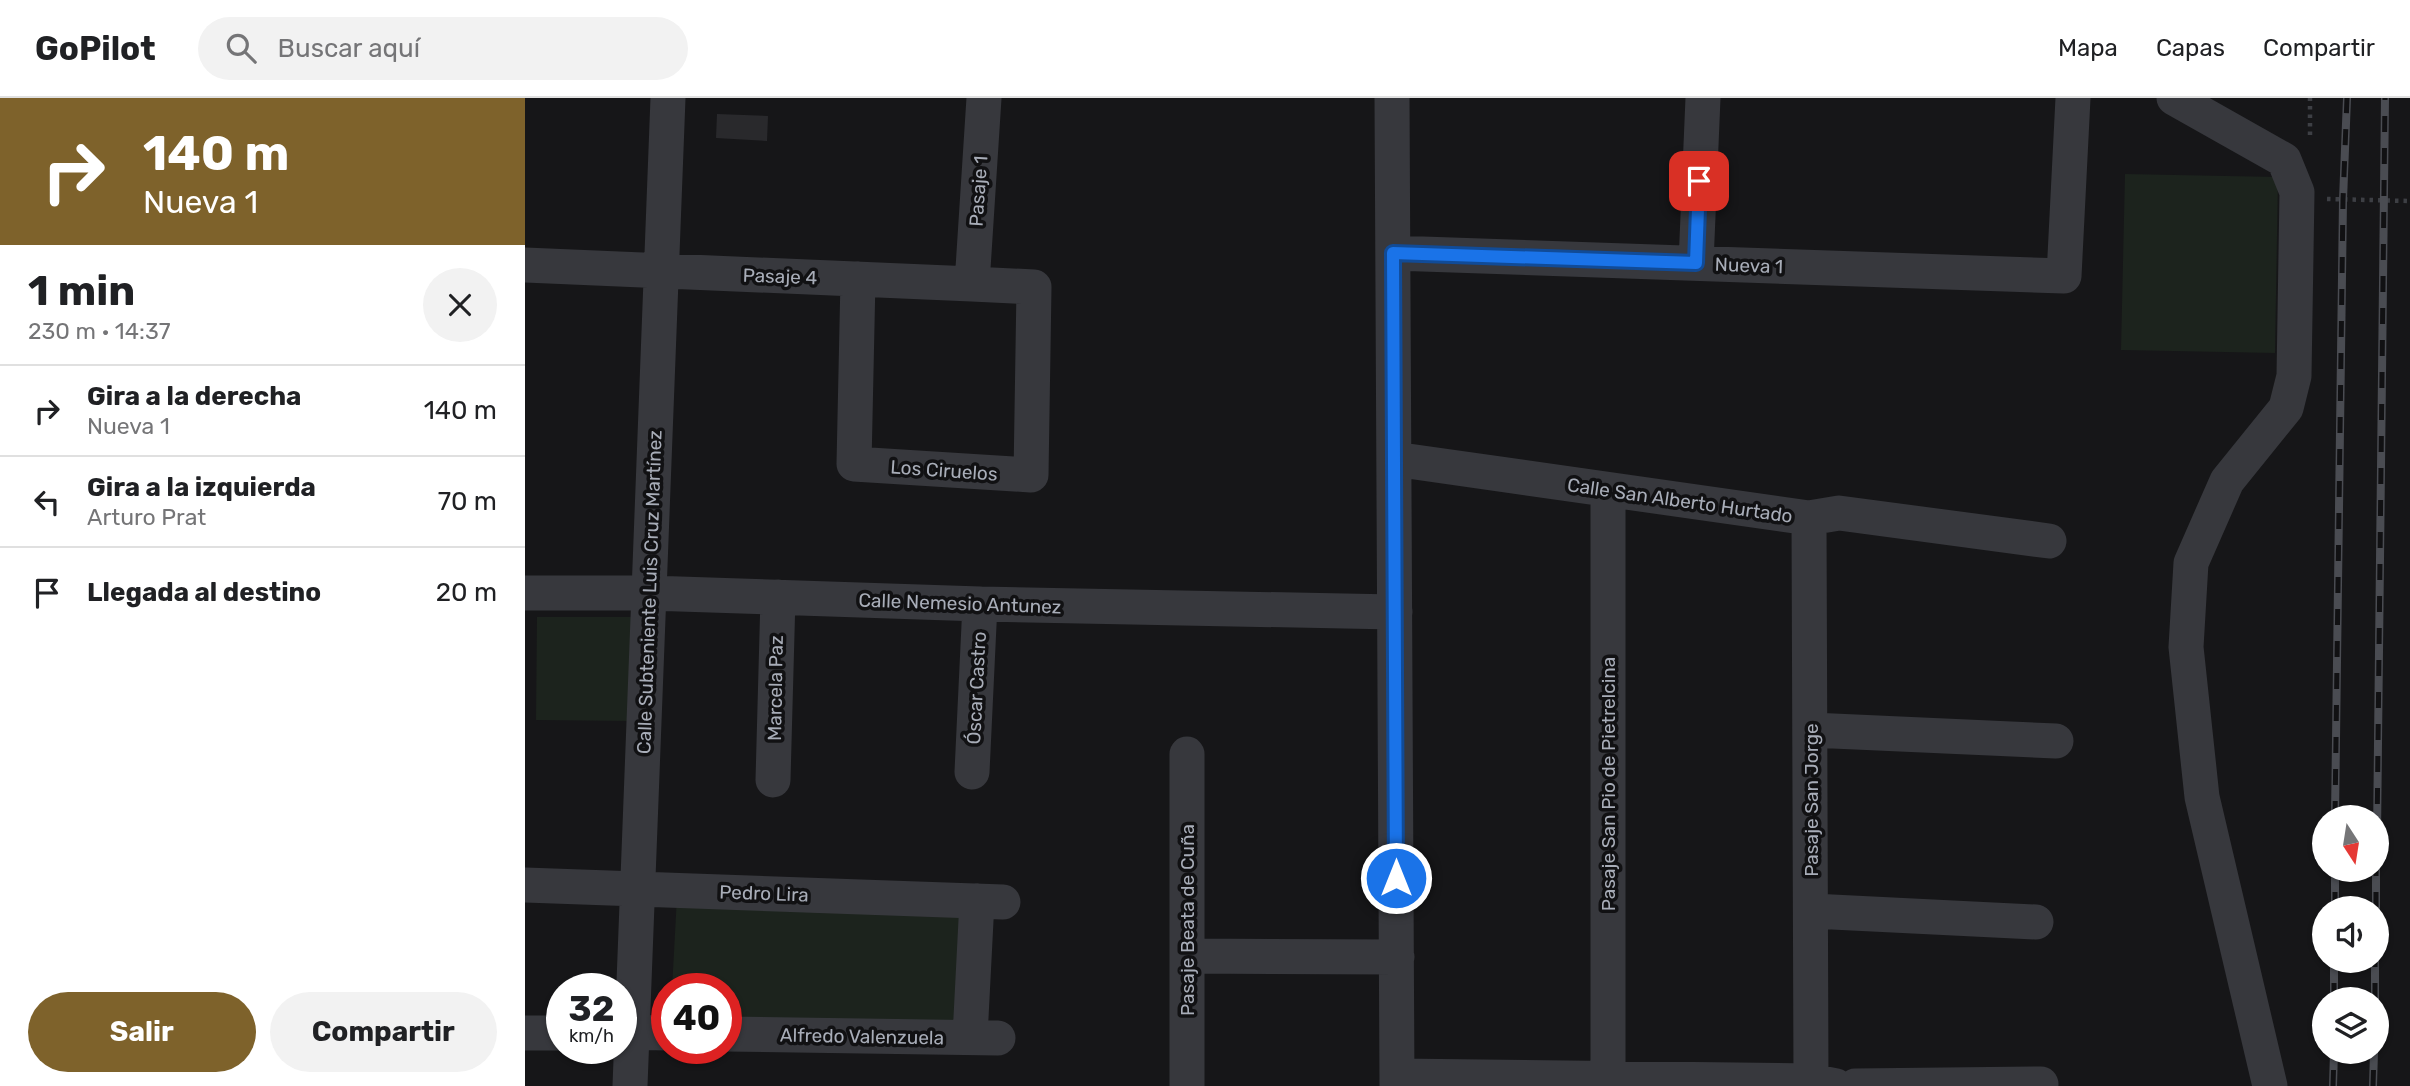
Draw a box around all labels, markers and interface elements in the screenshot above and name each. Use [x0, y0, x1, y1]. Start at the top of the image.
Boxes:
search box [198, 17, 688, 80]
text: GoPilot [35, 29, 156, 68]
icon: search [222, 29, 260, 67]
text: Buscar aquí [278, 33, 420, 64]
text: Mapa [2058, 34, 2118, 62]
text: Capas [2156, 34, 2225, 62]
text: Compartir [2263, 34, 2375, 62]
text: 140 m [143, 124, 289, 182]
icon: right [28, 126, 119, 217]
pin [1669, 151, 1729, 211]
street label: Pasaje 1 [965, 155, 992, 227]
icon: arrive [1680, 162, 1718, 200]
text: Nueva 1 [143, 183, 258, 221]
street label: Nueva 1 [1714, 253, 1784, 278]
street label: Pasaje 4 [742, 264, 818, 289]
text: 1 min [28, 266, 135, 316]
button: close [423, 268, 497, 342]
text: 230 m · 14:37 [28, 317, 171, 345]
text: Gira a la derecha [87, 381, 301, 412]
icon: right [28, 392, 66, 430]
text: 140 m [424, 395, 497, 426]
text: Nueva 1 [87, 412, 170, 440]
street label: Calle Subteniente Luis Cruz Martínez [632, 430, 667, 754]
street label: Los Ciruelos [890, 455, 998, 486]
text: Gira a la izquierda [87, 472, 316, 503]
street label: Calle San Alberto Hurtado [1566, 473, 1794, 528]
icon: left [28, 483, 66, 521]
text: 70 m [438, 486, 497, 517]
text: Arturo Prat [87, 503, 206, 531]
icon: arrive [28, 574, 66, 612]
text: Llegada al destino [87, 577, 321, 608]
text: 20 m [436, 577, 497, 608]
street label: Calle Nemesio Antunez [858, 588, 1062, 619]
street label: Óscar Castro [962, 631, 991, 745]
street label: Marcela Paz [763, 635, 788, 741]
street label: Pasaje San Pio de Pietrelcina [1597, 657, 1620, 911]
street label: Pasaje San Jorge [1800, 723, 1823, 877]
north arrow [2312, 805, 2389, 882]
map controls [2312, 805, 2389, 1064]
street label: Pasaje Beata de Cuña [1176, 824, 1199, 1016]
position arrow [1359, 841, 1433, 915]
street label: Pedro Lira [719, 880, 809, 907]
button: sound [2312, 896, 2389, 973]
speed limit sign: 40 [651, 973, 742, 1064]
button: layers [2312, 987, 2389, 1064]
text: 32 [569, 988, 614, 1030]
button: Salir [28, 992, 256, 1072]
button: Compartir [270, 992, 497, 1072]
street label: Alfredo Valenzuela [780, 1024, 944, 1049]
text: km/h [569, 1025, 614, 1047]

